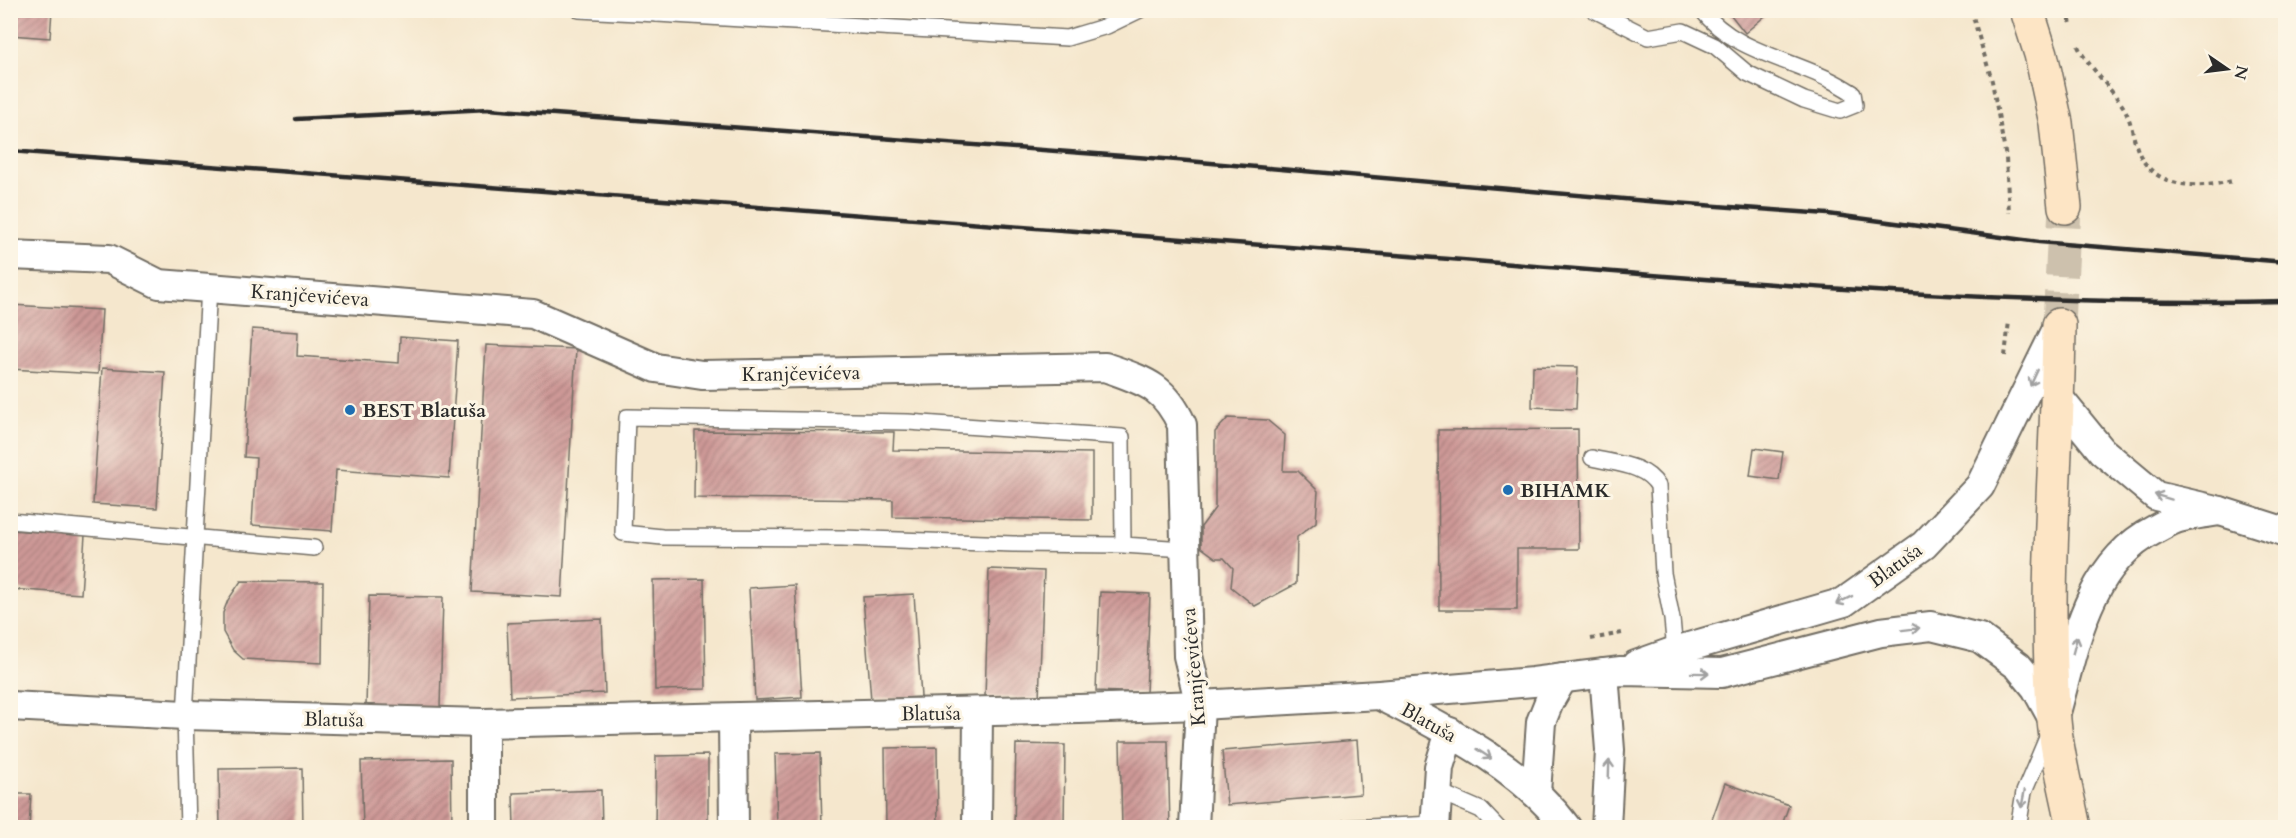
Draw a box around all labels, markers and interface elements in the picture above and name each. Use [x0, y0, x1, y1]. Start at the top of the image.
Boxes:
north arrow [2197, 39, 2257, 99]
text: N [2228, 63, 2253, 82]
street label: Kranjčevićeva [250, 278, 370, 313]
street label: Kranjčevićeva [741, 359, 861, 388]
one-way arrow [2027, 368, 2039, 386]
place label: BEST Blatuša [362, 397, 486, 424]
marker: BEST Blatuša [343, 403, 357, 417]
place label: BIHAMK [1520, 477, 1611, 504]
marker: BIHAMK [1501, 483, 1515, 497]
one-way arrow [2154, 491, 2173, 502]
street label: Blatuša [1863, 537, 1928, 594]
one-way arrow [1835, 594, 1853, 606]
street label: Kranjčevićeva [1175, 606, 1212, 727]
one-way arrow [1900, 623, 1920, 634]
one-way arrow [2070, 636, 2081, 655]
one-way arrow [1690, 667, 1710, 679]
street label: Blatuša [1396, 696, 1462, 749]
street label: Blatuša [901, 699, 962, 728]
street label: Blatuša [304, 705, 365, 734]
one-way arrow [1475, 749, 1492, 761]
one-way arrow [1603, 760, 1615, 780]
one-way arrow [2017, 789, 2028, 808]

